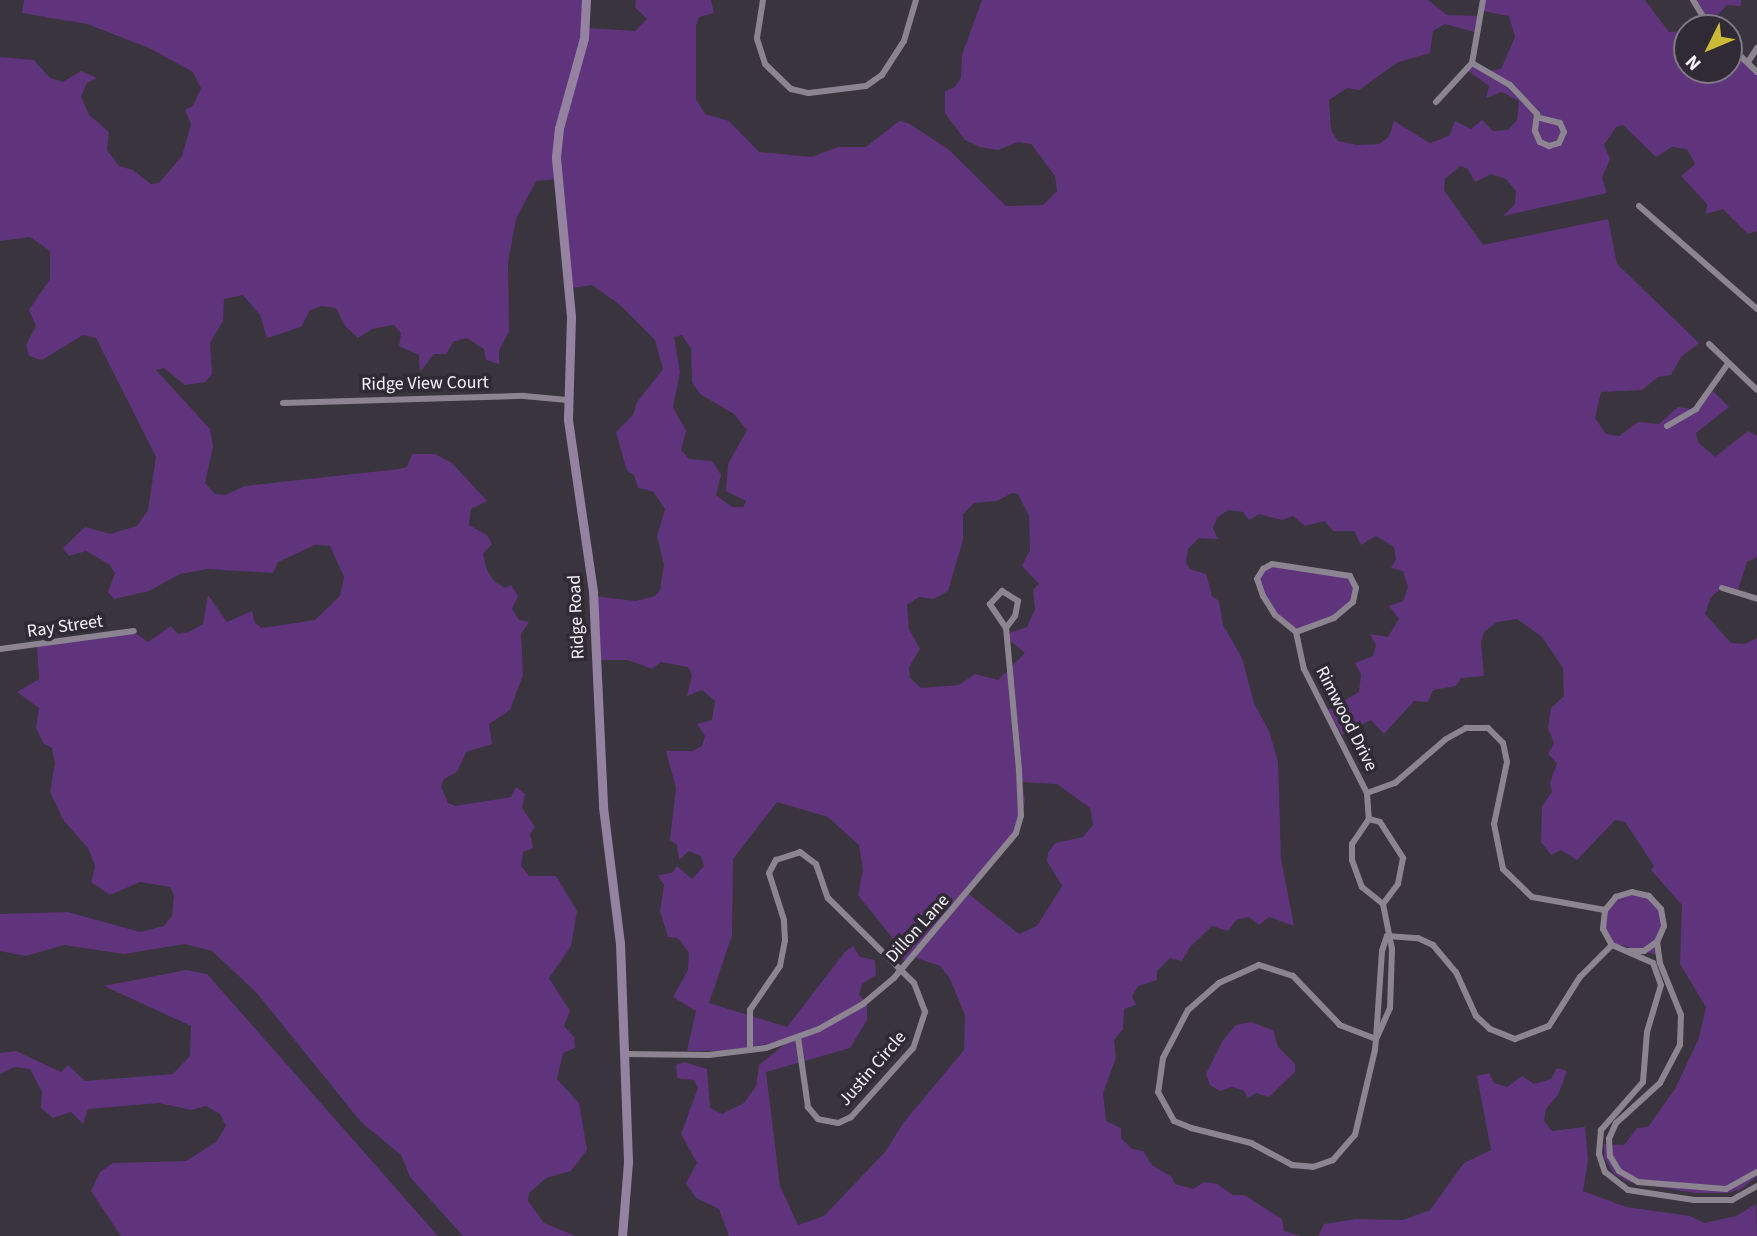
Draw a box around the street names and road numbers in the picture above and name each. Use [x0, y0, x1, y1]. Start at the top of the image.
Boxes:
street label: Ridge View Court [361, 372, 489, 396]
street label: Ridge Road [564, 574, 590, 660]
street label: Ray Street [26, 611, 104, 643]
street label: Rimwood Drive [1310, 663, 1382, 775]
street label: Dillon Lane [882, 890, 954, 968]
street label: Justin Circle [835, 1027, 911, 1111]

